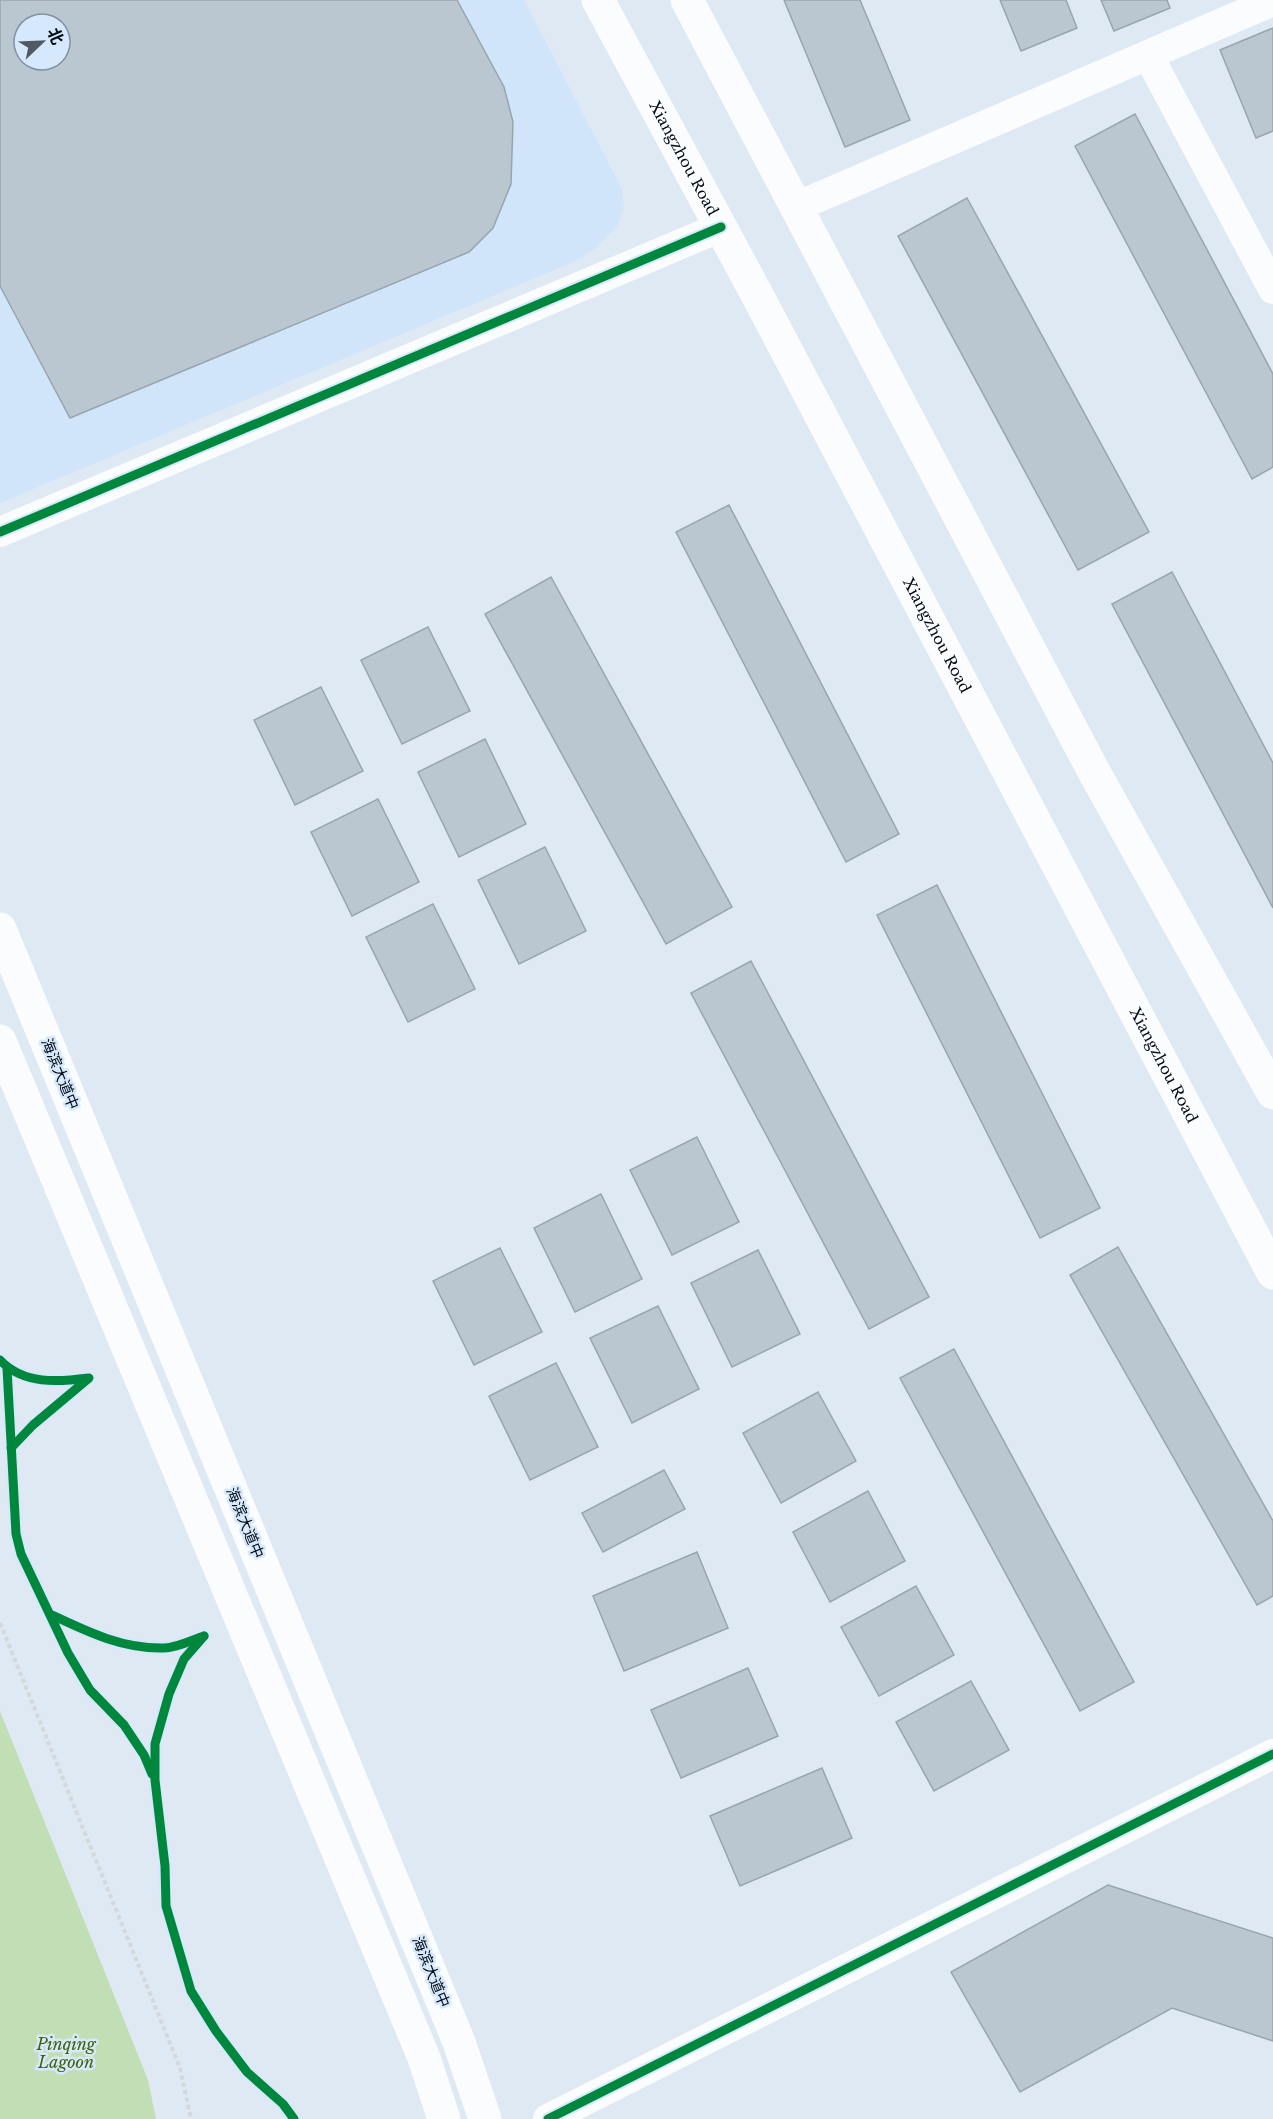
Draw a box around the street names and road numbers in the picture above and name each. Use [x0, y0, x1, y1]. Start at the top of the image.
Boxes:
street label: Xiangzhou Road [645, 97, 723, 219]
street label: Xiangzhou Road [899, 574, 975, 696]
street label: Xiangzhou Road [1126, 1004, 1202, 1126]
street label: 海滨大道中 [38, 1035, 83, 1112]
street label: 海滨大道中 [223, 1484, 268, 1561]
street label: 海滨大道中 [409, 1933, 454, 2010]

